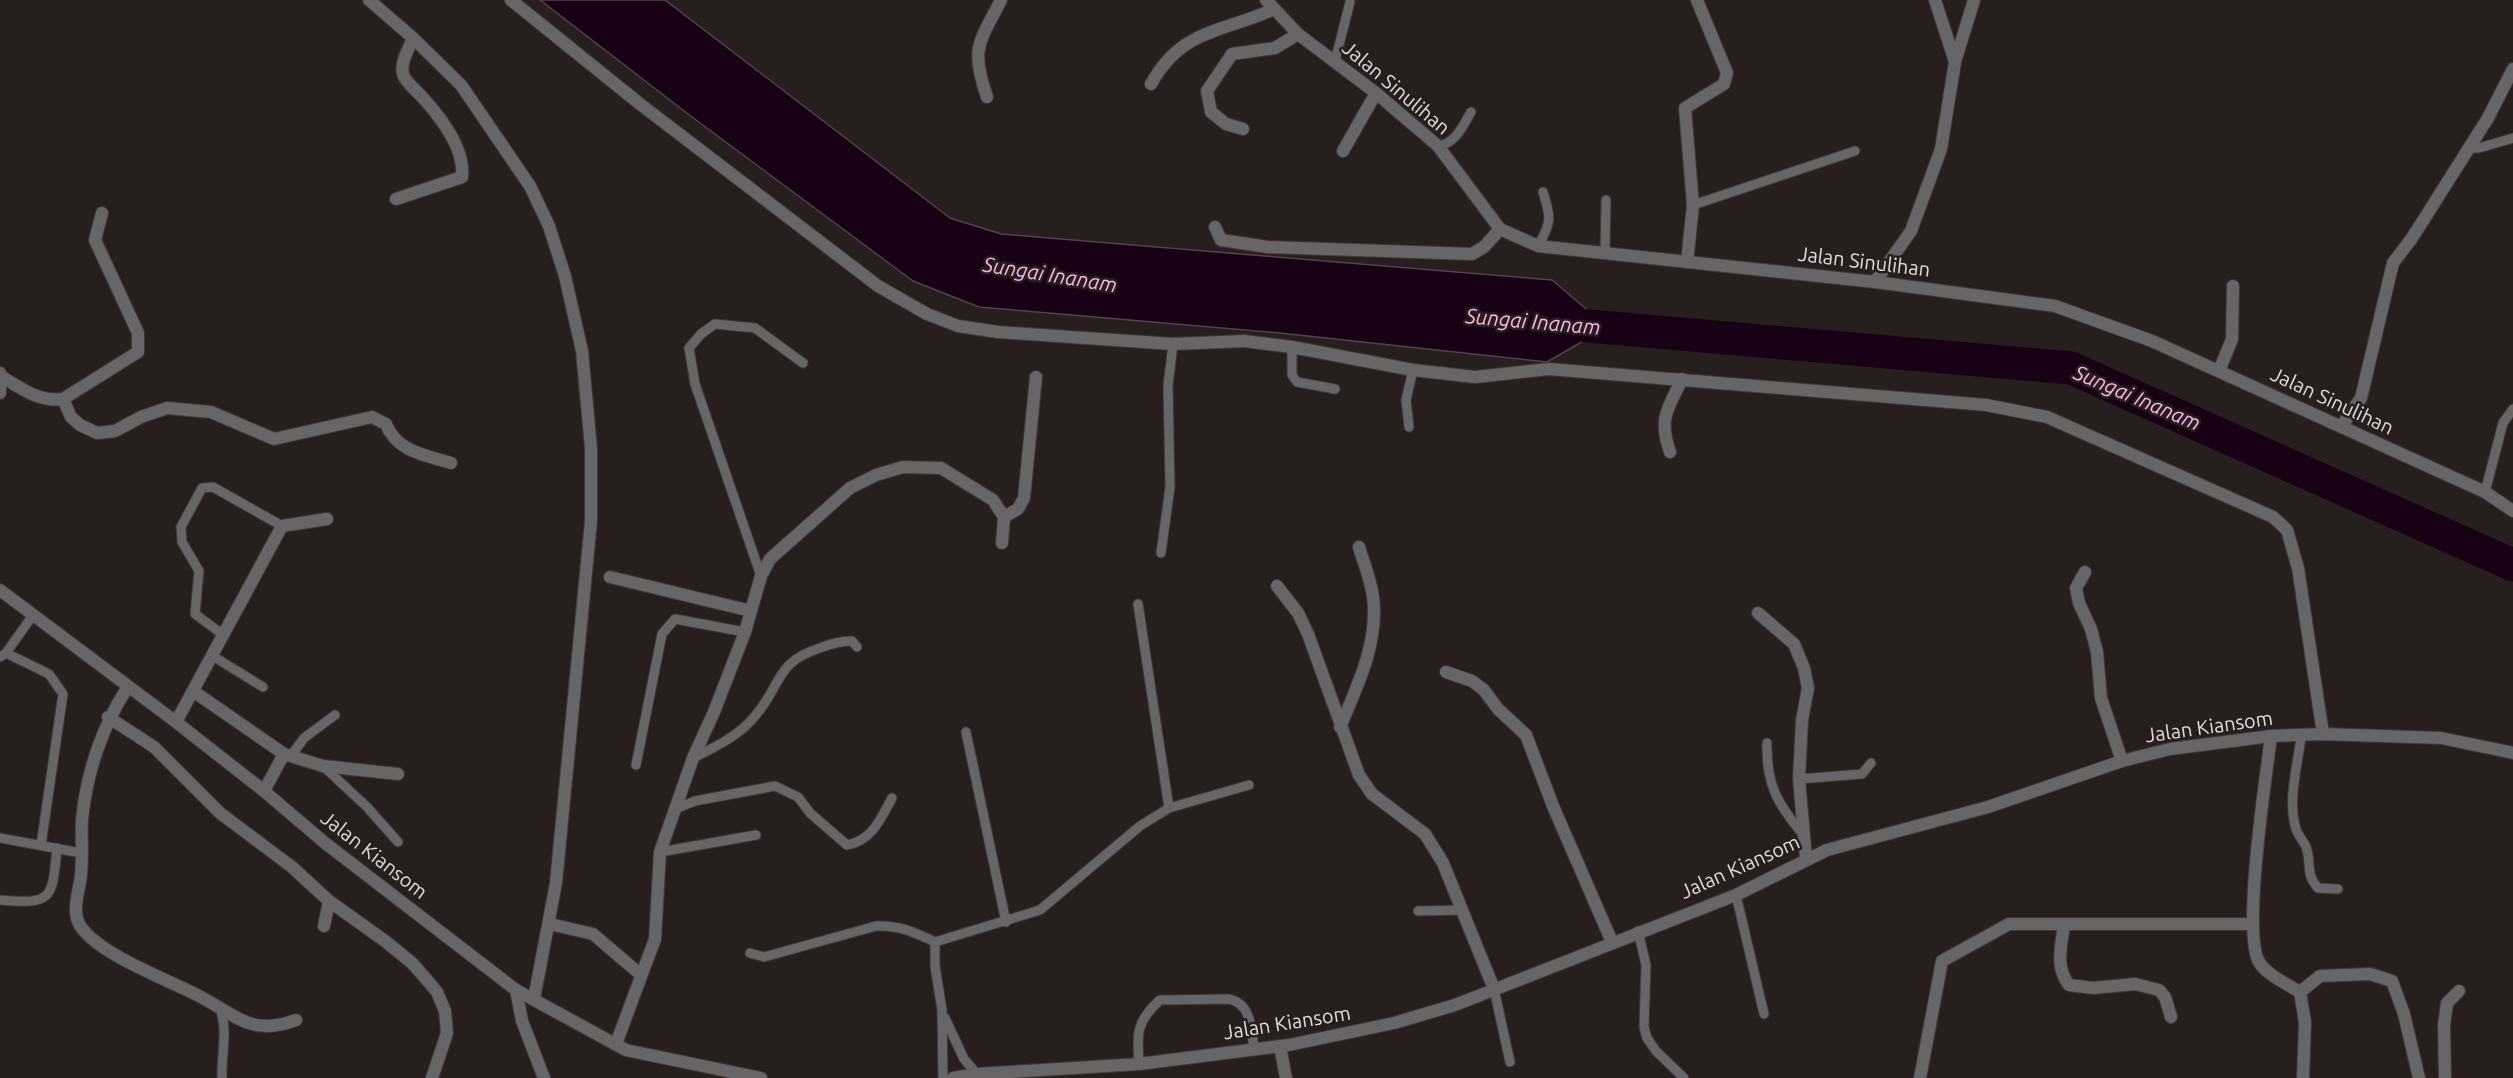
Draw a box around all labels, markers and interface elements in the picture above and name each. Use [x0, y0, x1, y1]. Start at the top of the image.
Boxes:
street label: Jalan Sinulihan [1337, 36, 1455, 140]
street label: Jalan Sinulihan [1796, 242, 1932, 282]
water label: Sungai Inanam [981, 252, 1119, 298]
water label: Sungai Inanam [1464, 304, 1602, 340]
water label: Sungai Inanam [2070, 360, 2204, 436]
street label: Jalan Sinulihan [2267, 362, 2397, 440]
street label: Jalan Kiansom [2144, 706, 2274, 748]
street label: Jalan Kiansom [316, 806, 432, 904]
street label: Jalan Kiansom [1676, 830, 1804, 904]
street label: Jalan Kiansom [1222, 1001, 1352, 1045]

